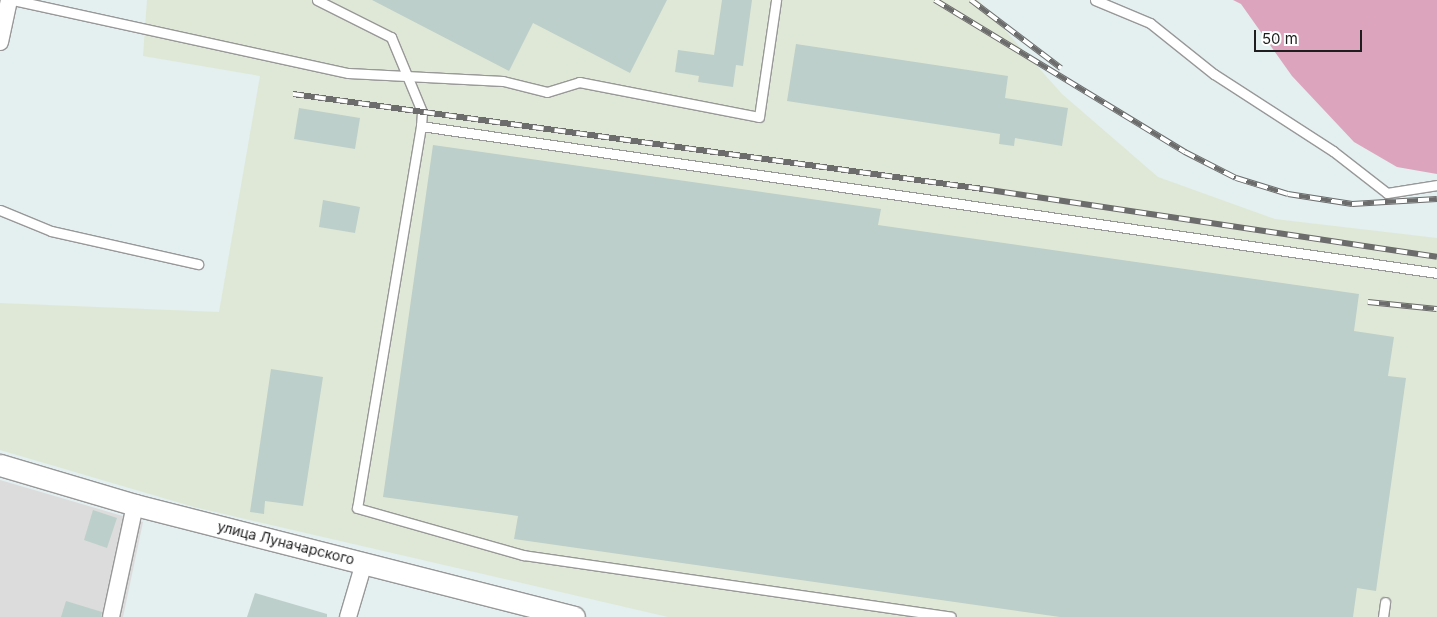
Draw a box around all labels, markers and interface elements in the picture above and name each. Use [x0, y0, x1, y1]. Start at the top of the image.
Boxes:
scale bar [1257, 20, 1364, 52]
text: 50 m [1262, 29, 1298, 48]
street label: улица Луначарского [216, 518, 356, 568]

